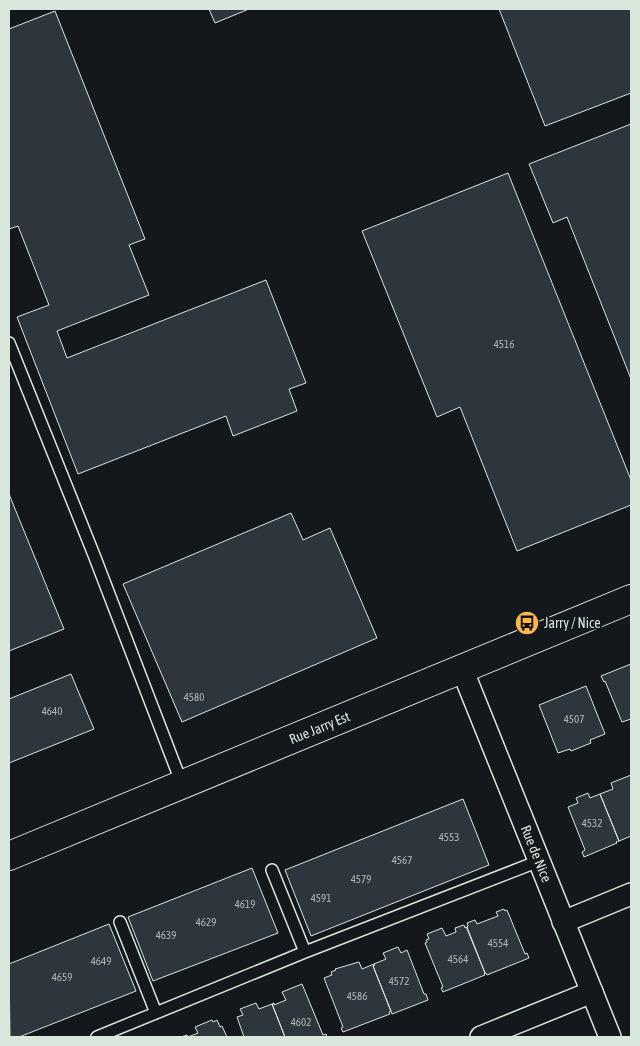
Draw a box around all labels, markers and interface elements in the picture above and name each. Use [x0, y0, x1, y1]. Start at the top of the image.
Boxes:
house number: 4516 [494, 338, 514, 350]
bus stop icon: Jarry / Nice [514, 610, 540, 636]
place label: Jarry / Nice [544, 615, 601, 631]
house number: 4580 [184, 691, 204, 703]
house number: 4640 [42, 705, 62, 717]
street label: Rue Jarry Est [287, 708, 352, 747]
house number: 4507 [564, 713, 584, 725]
house number: 4532 [582, 817, 602, 829]
street label: Rue de Nice [518, 823, 555, 884]
house number: 4553 [439, 831, 459, 843]
house number: 4567 [392, 854, 412, 866]
house number: 4579 [351, 873, 371, 885]
house number: 4591 [311, 892, 331, 904]
house number: 4619 [235, 898, 255, 910]
house number: 4629 [196, 916, 216, 928]
house number: 4639 [156, 929, 176, 941]
house number: 4554 [488, 937, 508, 949]
house number: 4564 [448, 953, 468, 965]
house number: 4649 [91, 955, 111, 967]
house number: 4659 [52, 971, 72, 983]
house number: 4572 [389, 975, 409, 987]
house number: 4586 [347, 990, 367, 1002]
house number: 4602 [291, 1016, 311, 1028]

